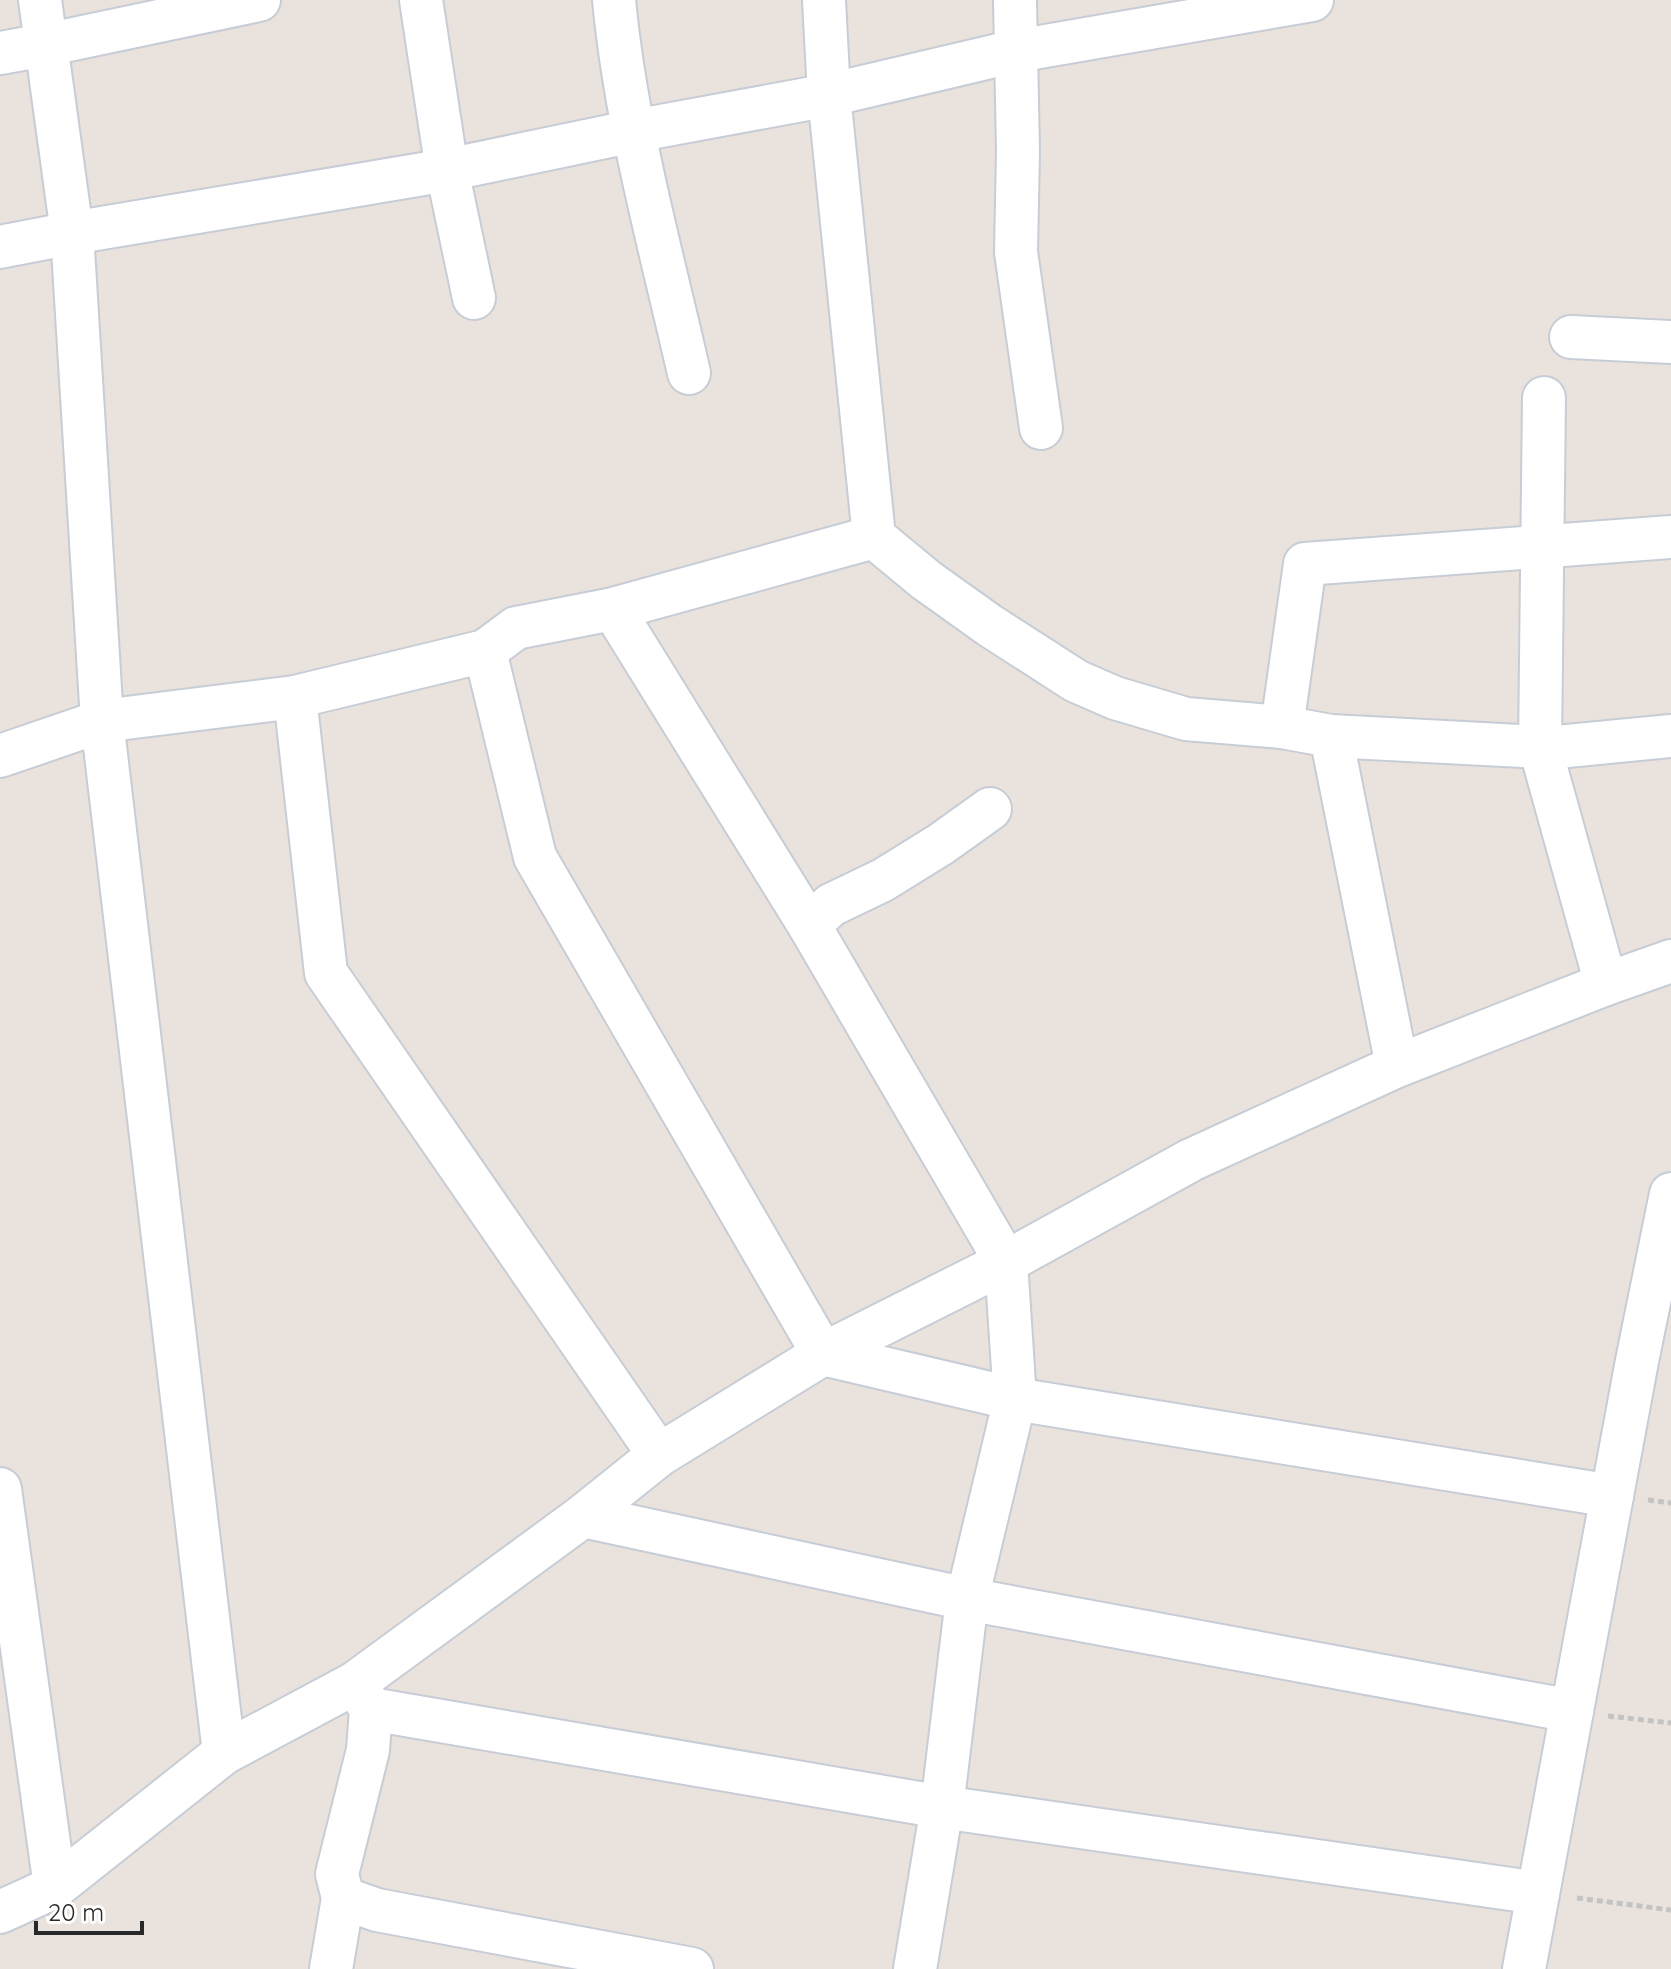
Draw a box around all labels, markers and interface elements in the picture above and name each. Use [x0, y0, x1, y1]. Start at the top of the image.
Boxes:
scale bar [36, 1885, 142, 1935]
text: 20 m [48, 1897, 104, 1927]

